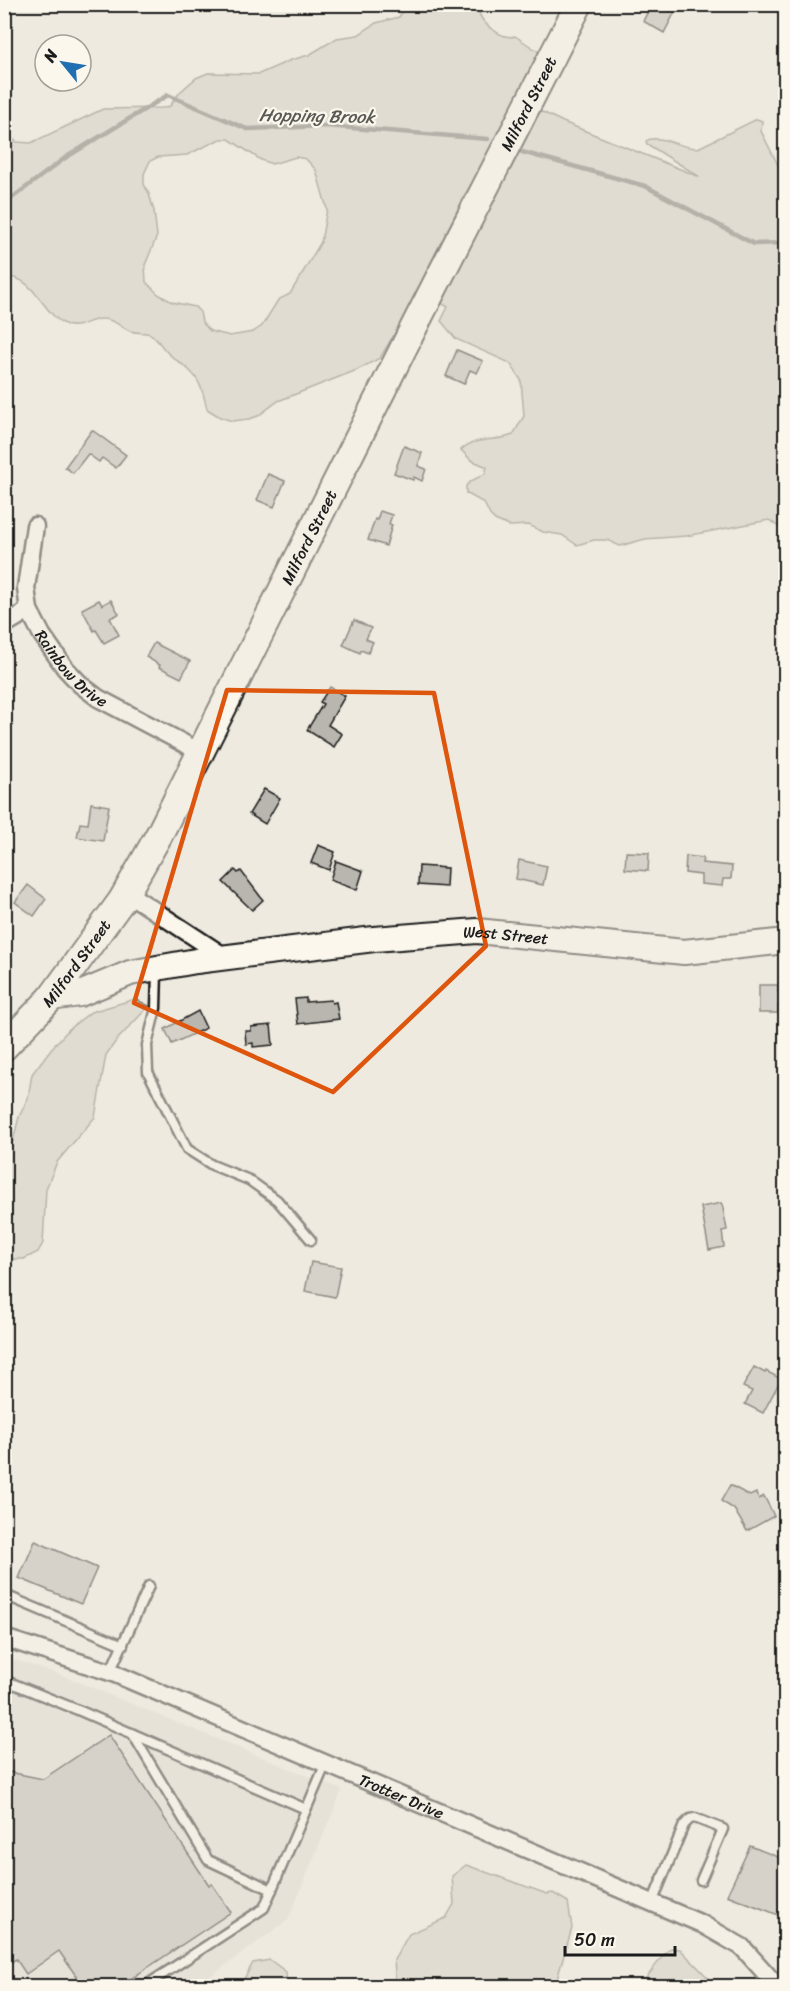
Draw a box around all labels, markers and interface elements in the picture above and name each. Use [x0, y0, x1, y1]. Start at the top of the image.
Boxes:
north arrow [33, 33, 93, 93]
text: N [35, 43, 66, 69]
street label: Milford Street [492, 51, 565, 156]
water label: Hopping Brook [259, 99, 377, 133]
street label: Milford Street [273, 485, 345, 590]
street label: Rainbow Drive [27, 623, 113, 716]
street label: Milford Street [35, 913, 119, 1015]
street label: West Street [462, 917, 550, 953]
street label: Trotter Drive [354, 1765, 449, 1827]
scale bar [565, 1919, 674, 1957]
text: 50 m [574, 1924, 615, 1956]

